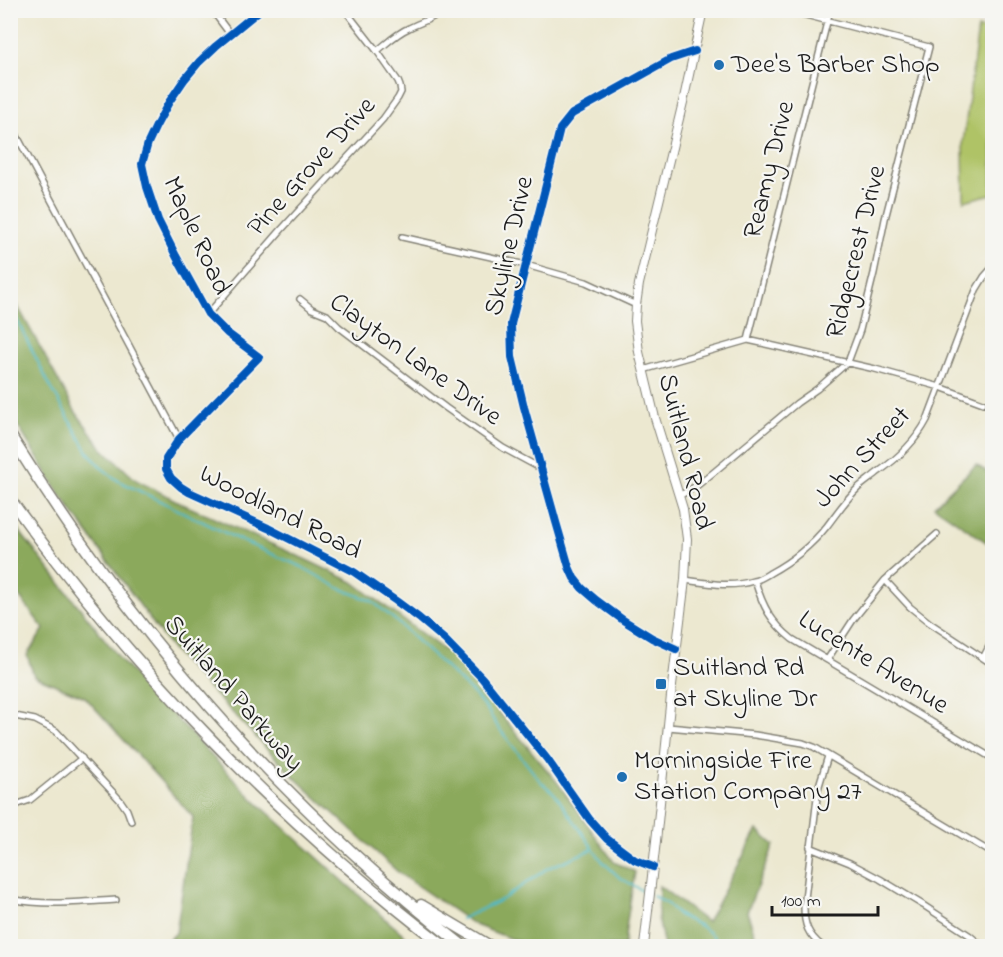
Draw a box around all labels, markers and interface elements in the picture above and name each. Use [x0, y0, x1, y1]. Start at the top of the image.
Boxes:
place label: Dee's Barber Shop [730, 46, 940, 85]
marker: Dee's Barber Shop [712, 58, 726, 72]
street label: Pine Grove Drive [238, 88, 386, 246]
street label: Reamy Drive [734, 96, 806, 243]
street label: Ridgecrest Drive [817, 160, 898, 343]
street label: Maple Road [151, 170, 241, 302]
street label: Skyline Drive [475, 172, 545, 320]
street label: Clayton Lane Drive [321, 284, 510, 437]
street label: Suitland Road [647, 370, 723, 534]
street label: John Street [805, 398, 921, 518]
street label: Woodland Road [192, 455, 368, 571]
street label: Lucente Avenue [790, 601, 957, 725]
street label: Suitland Parkway [154, 607, 312, 781]
place label: Suitland Rd at Skyline Dr [673, 649, 818, 719]
marker: Suitland Rd at Skyline Dr [654, 677, 668, 691]
place label: Morningside Fire Station Company 27 [634, 742, 862, 812]
marker: Morningside Fire Station Company 27 [615, 770, 629, 784]
scale bar [772, 879, 878, 917]
text: 100 m [781, 889, 821, 915]

